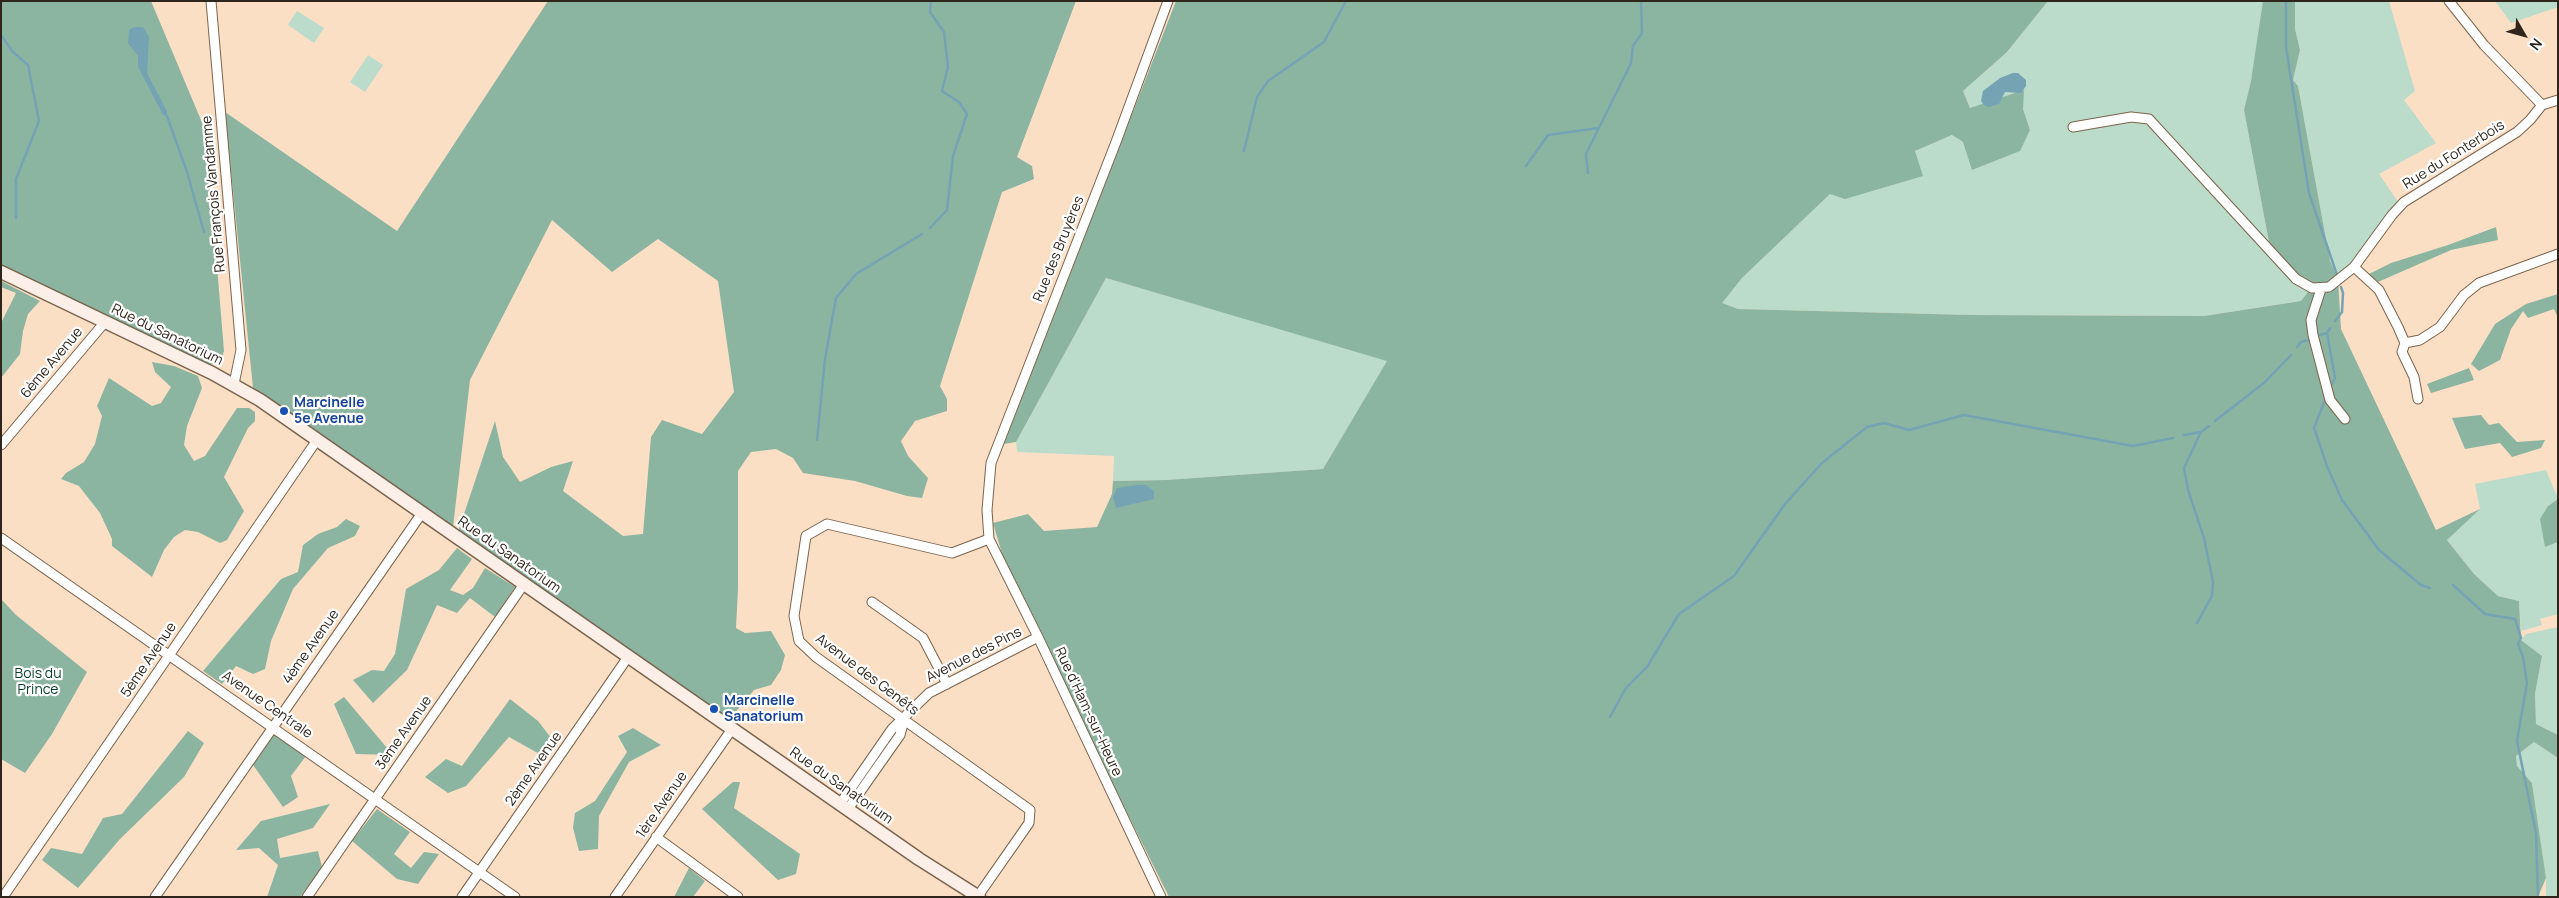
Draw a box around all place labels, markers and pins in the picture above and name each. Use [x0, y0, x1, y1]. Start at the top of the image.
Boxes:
place label: Marcinelle 5e Avenue [294, 395, 365, 428]
marker: Marcinelle 5e Avenue [278, 405, 290, 417]
place label: Marcinelle Sanatorium [724, 693, 803, 726]
marker: Marcinelle Sanatorium [708, 703, 720, 715]

